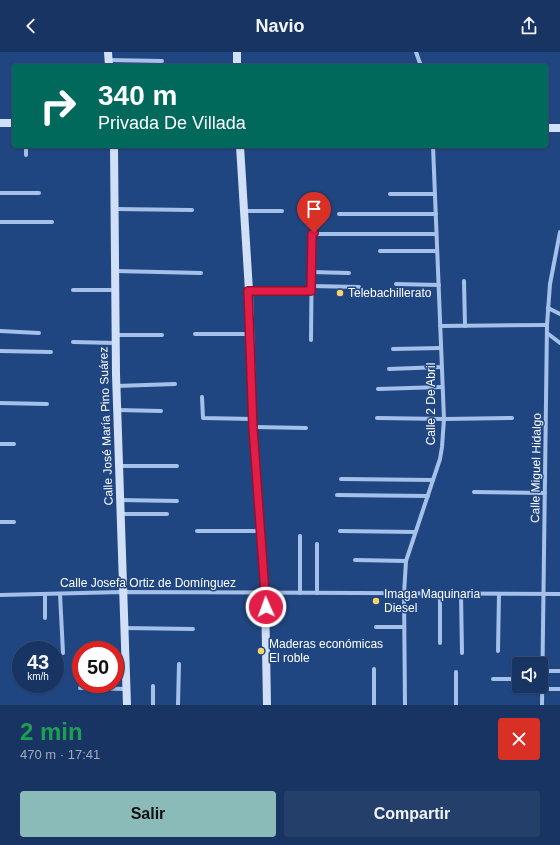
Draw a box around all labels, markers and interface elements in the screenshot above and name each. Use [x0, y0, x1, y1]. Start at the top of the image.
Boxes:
icon: back [20, 15, 42, 37]
icon: share [518, 15, 540, 37]
text: Navio [255, 16, 305, 36]
icon: right [32, 80, 84, 132]
text: 340 m [98, 80, 177, 111]
text: Privada De Villada [98, 113, 246, 133]
pin [297, 192, 331, 233]
icon: arrive [303, 198, 325, 220]
place label: Telebachillerato [348, 286, 432, 300]
marker: Telebachillerato [335, 288, 345, 298]
street label: Calle José María Pino Suárez [96, 346, 116, 506]
street label: Calle 2 De Abril [424, 363, 438, 445]
street label: Calle Miguel Hidalgo [528, 413, 544, 523]
street label: Calle Josefa Ortiz de Domínguez [60, 576, 236, 590]
position arrow [245, 586, 287, 628]
place label: Imaga Maquinaria Diesel [384, 587, 480, 615]
marker: Imaga Maquinaria Diesel [371, 596, 381, 606]
place label: Maderas económicas El roble [269, 637, 383, 665]
speed limit sign: 50 [72, 641, 124, 693]
marker: Maderas económicas El roble [256, 646, 266, 656]
text: 43 [27, 651, 49, 673]
map controls [512, 657, 548, 693]
button: sound [512, 657, 548, 693]
text: km/h [27, 671, 49, 682]
text: 2 min [20, 718, 83, 745]
button: close [498, 718, 540, 760]
text: 470 m · 17:41 [20, 747, 100, 762]
button: Salir [20, 791, 276, 837]
button: Compartir [284, 791, 540, 837]

